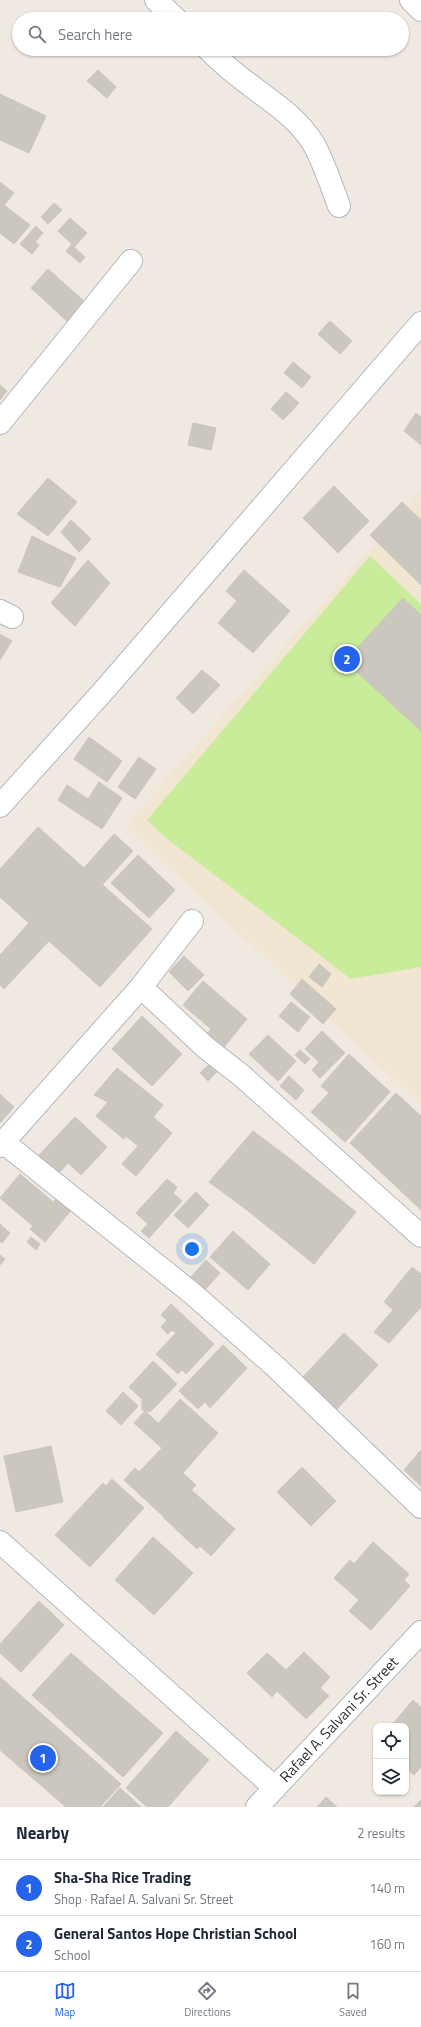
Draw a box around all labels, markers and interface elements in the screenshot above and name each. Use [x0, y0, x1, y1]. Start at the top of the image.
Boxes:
search box [12, 12, 409, 56]
icon: search [26, 23, 48, 45]
text: Search here [58, 23, 132, 46]
pin: 2 [334, 644, 360, 674]
your location [182, 1239, 202, 1259]
street label: Rafael A. Salvani Sr. Street [274, 1650, 404, 1787]
map controls [373, 1723, 409, 1795]
button: locate [373, 1723, 409, 1759]
pin: 1 [30, 1743, 56, 1773]
button: layers [373, 1759, 409, 1795]
text: Nearby [16, 1820, 69, 1846]
text: 2 results [357, 1823, 405, 1843]
text: Sha-Sha Rice Trading [54, 1866, 191, 1889]
text: 1 [25, 1878, 33, 1898]
text: 140 m [369, 1878, 405, 1898]
text: Shop · Rafael A. Salvani Sr. Street [54, 1889, 233, 1909]
text: General Santos Hope Christian School [54, 1922, 297, 1945]
text: 2 [25, 1934, 33, 1954]
text: 160 m [369, 1934, 405, 1954]
text: School [54, 1945, 90, 1965]
tab: Map [54, 1980, 76, 2020]
tab: Directions [184, 1980, 231, 2020]
tab: Saved [339, 1980, 367, 2020]

